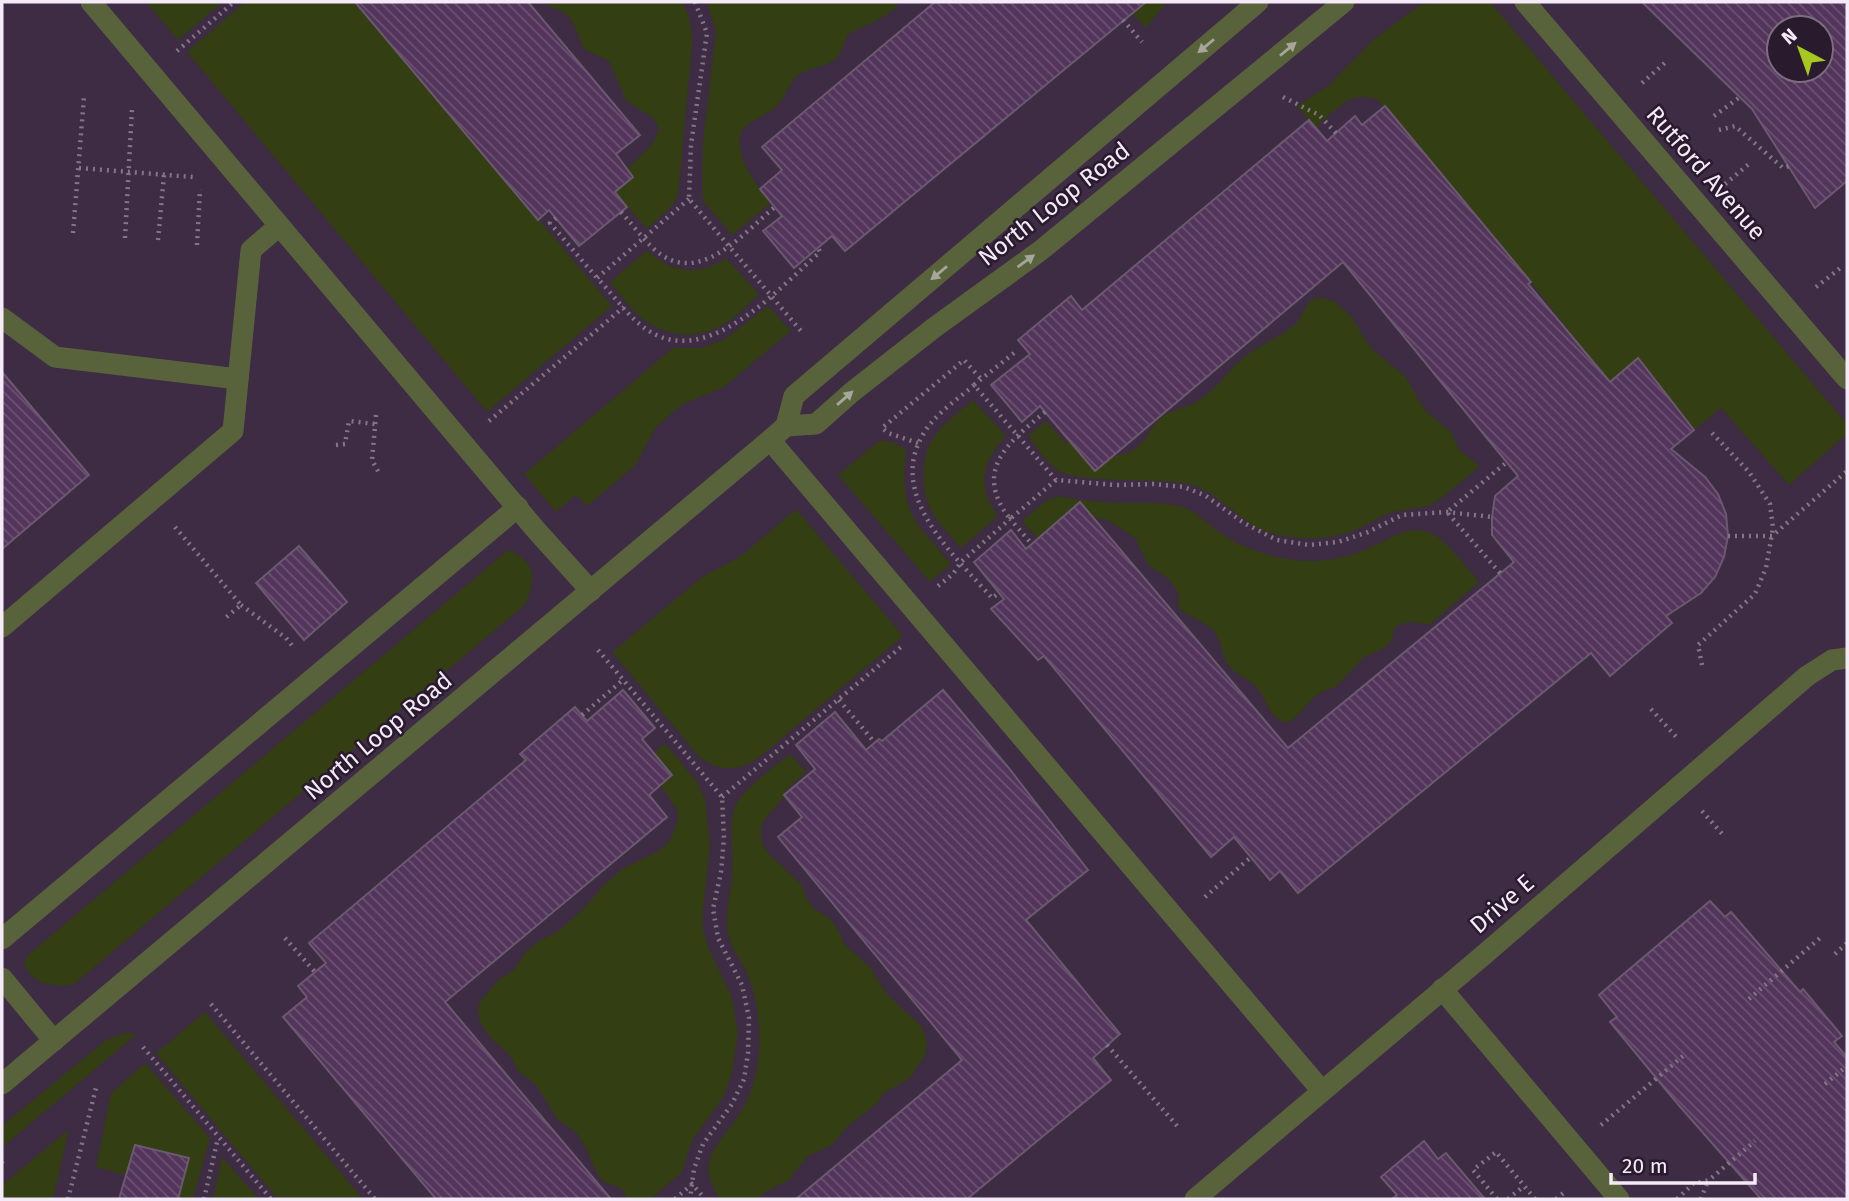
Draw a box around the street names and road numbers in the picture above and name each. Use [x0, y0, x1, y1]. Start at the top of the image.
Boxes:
street label: Rutford Avenue [1640, 100, 1772, 246]
street label: North Loop Road [973, 136, 1135, 272]
street label: North Loop Road [298, 666, 458, 806]
street label: Drive E [1464, 869, 1540, 939]

